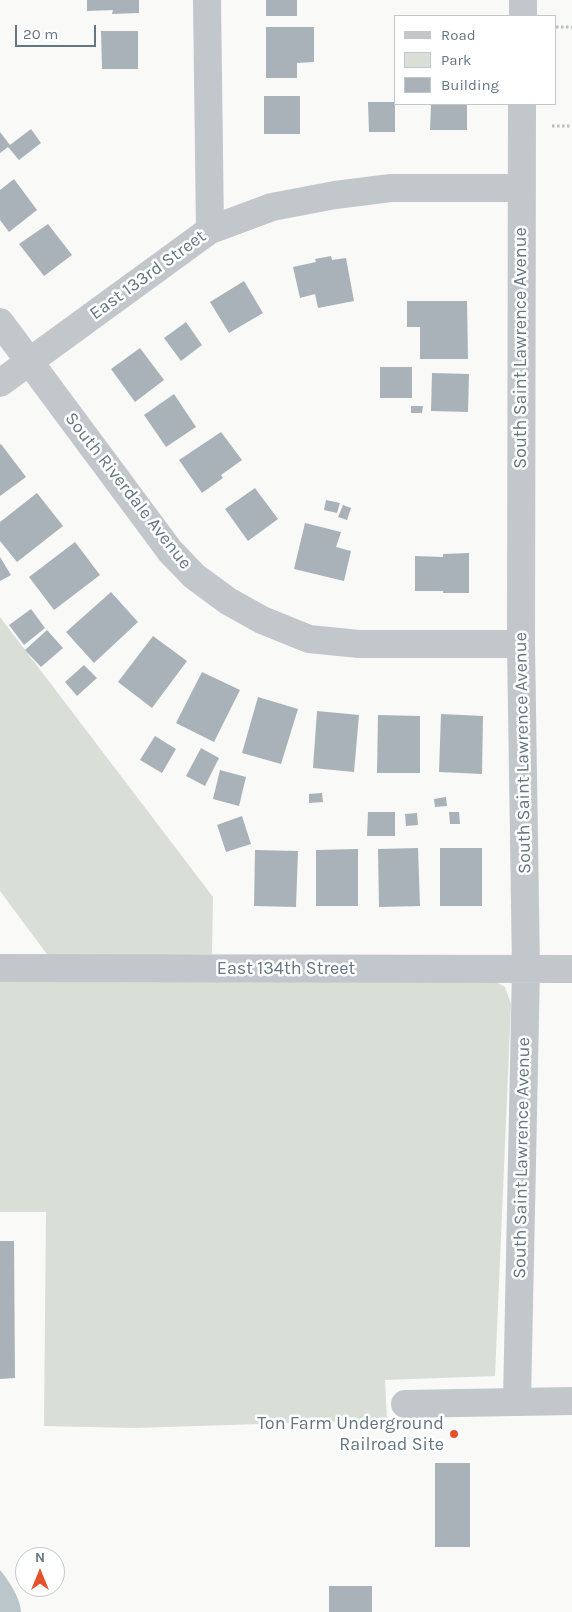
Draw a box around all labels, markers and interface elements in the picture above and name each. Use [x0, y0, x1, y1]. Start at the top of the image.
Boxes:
scale bar [18, 15, 99, 47]
legend [394, 15, 557, 105]
text: 20 m [23, 25, 58, 43]
text: Road [441, 26, 476, 44]
text: Park [441, 51, 471, 69]
text: Building [441, 76, 499, 94]
street label: East 133rd Street [86, 226, 210, 324]
street label: South Saint Lawrence Avenue [510, 227, 532, 469]
street label: South Riverdale Avenue [60, 408, 196, 574]
street label: South Saint Lawrence Avenue [510, 632, 536, 874]
street label: East 134th Street [217, 958, 355, 980]
street label: South Saint Lawrence Avenue [509, 1037, 535, 1279]
place label: Ton Farm Underground Railroad Site [257, 1413, 444, 1456]
marker: Ton Farm Underground Railroad Site [448, 1428, 460, 1440]
north arrow [15, 1547, 65, 1597]
text: N [35, 1549, 45, 1566]

